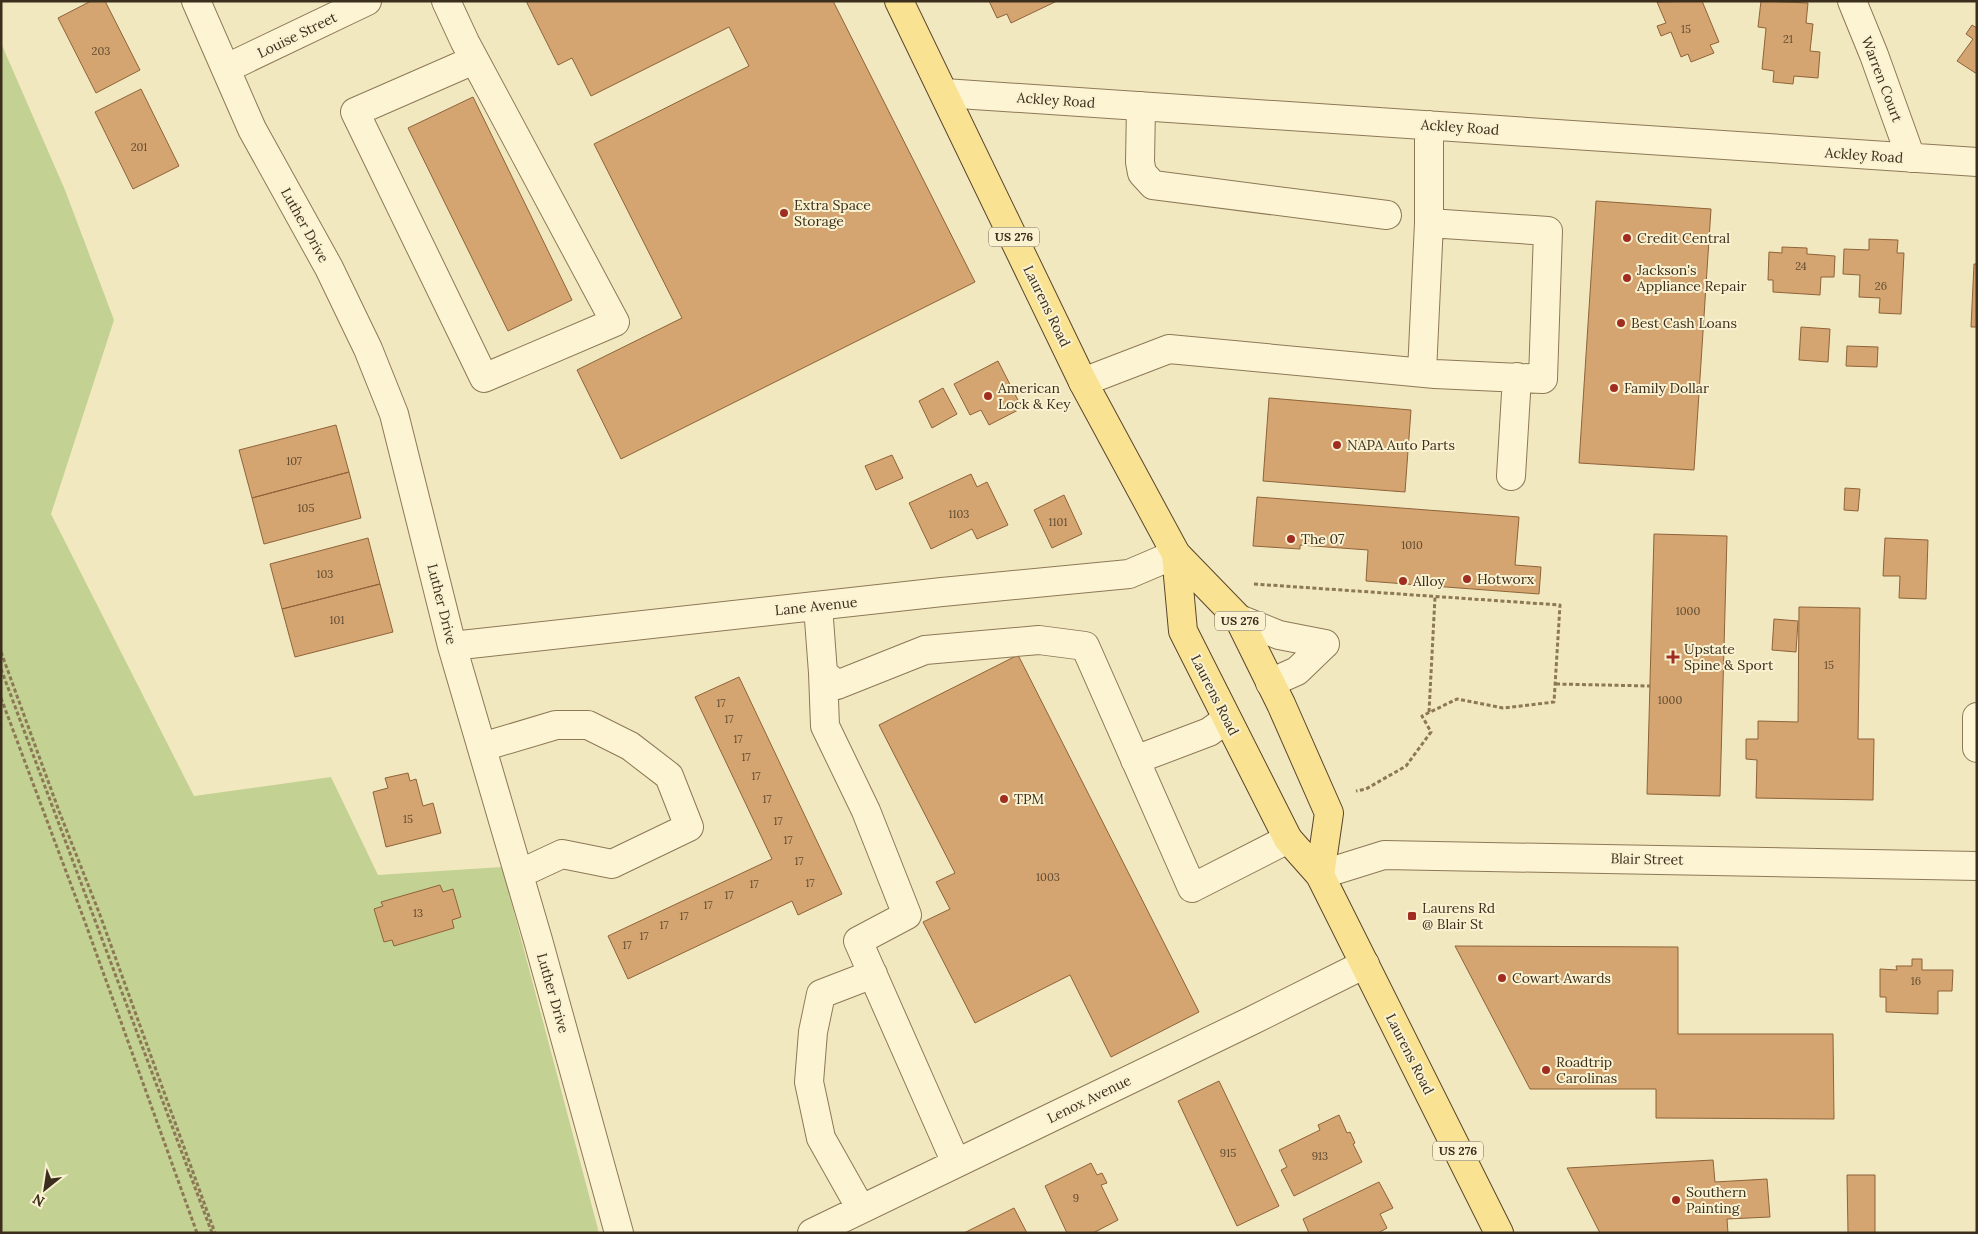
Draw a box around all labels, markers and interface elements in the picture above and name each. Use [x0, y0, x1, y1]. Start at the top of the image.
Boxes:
street label: Louise Street [254, 8, 340, 62]
house number: 15 [1681, 22, 1691, 36]
house number: 21 [1783, 32, 1793, 46]
street label: Warren Court [1857, 34, 1907, 125]
house number: 203 [92, 44, 110, 58]
street label: Ackley Road [1015, 88, 1096, 112]
street label: Ackley Road [1419, 115, 1500, 139]
house number: 201 [131, 140, 147, 154]
street label: Ackley Road [1823, 143, 1904, 167]
street label: Luther Drive [277, 185, 333, 266]
place label: Extra Space Storage [794, 196, 871, 230]
marker: Extra Space Storage [778, 207, 790, 219]
road number: US 276 [989, 228, 1039, 246]
place label: Credit Central [1637, 229, 1730, 247]
marker: Credit Central [1621, 232, 1633, 244]
house number: 24 [1795, 259, 1807, 273]
place label: Jackson's Appliance Repair [1636, 261, 1746, 295]
street label: Laurens Road [1019, 262, 1075, 350]
marker: Jackson's Appliance Repair [1621, 272, 1633, 284]
house number: 26 [1875, 279, 1887, 293]
place label: Best Cash Loans [1631, 314, 1737, 332]
marker: Best Cash Loans [1615, 317, 1627, 329]
place label: American Lock & Key [997, 379, 1071, 413]
place label: Family Dollar [1624, 379, 1709, 397]
marker: Family Dollar [1608, 382, 1620, 394]
marker: American Lock & Key [982, 390, 994, 402]
place label: NAPA Auto Parts [1347, 436, 1455, 454]
marker: NAPA Auto Parts [1331, 439, 1343, 451]
house number: 107 [286, 454, 302, 468]
house number: 105 [298, 501, 314, 515]
house number: 1103 [949, 507, 969, 521]
house number: 1101 [1049, 515, 1067, 529]
place label: The 07 [1301, 530, 1345, 548]
marker: The 07 [1285, 533, 1297, 545]
house number: 1010 [1401, 538, 1423, 552]
street label: Luther Drive [423, 562, 461, 647]
house number: 103 [317, 567, 333, 581]
place label: Hotworx [1477, 570, 1535, 588]
place label: Alloy [1412, 572, 1445, 590]
marker: Hotworx [1461, 573, 1473, 585]
marker: Alloy [1397, 575, 1409, 587]
street label: Lane Avenue [774, 593, 859, 619]
house number: 1000 [1676, 604, 1700, 618]
road number: US 276 [1215, 612, 1265, 630]
house number: 101 [330, 613, 344, 627]
place label: Upstate Spine & Sport [1684, 640, 1774, 674]
marker: Upstate Spine & Sport [1666, 650, 1680, 664]
street label: Laurens Road [1187, 651, 1243, 739]
house number: 15 [1824, 658, 1834, 672]
house number: 1000 [1658, 693, 1682, 707]
house number: 17 [716, 696, 726, 710]
house number: 17 [724, 712, 734, 726]
house number: 17 [733, 732, 743, 746]
house number: 17 [741, 750, 751, 764]
house number: 17 [751, 769, 761, 783]
place label: TPM [1014, 790, 1044, 808]
house number: 17 [762, 792, 772, 806]
marker: TPM [998, 793, 1010, 805]
house number: 15 [403, 812, 413, 826]
house number: 17 [773, 814, 783, 828]
house number: 17 [783, 833, 793, 847]
street label: Blair Street [1610, 849, 1684, 869]
house number: 17 [794, 854, 804, 868]
house number: 1003 [1036, 870, 1060, 884]
house number: 17 [805, 876, 815, 890]
house number: 17 [749, 877, 759, 891]
house number: 17 [724, 888, 734, 902]
house number: 17 [703, 898, 713, 912]
place label: Laurens Rd @ Blair St [1422, 899, 1495, 933]
house number: 13 [413, 906, 423, 920]
house number: 17 [679, 909, 689, 923]
marker: Laurens Rd @ Blair St [1406, 910, 1418, 922]
house number: 17 [659, 918, 669, 932]
house number: 17 [639, 929, 649, 943]
house number: 17 [622, 938, 632, 952]
street label: Luther Drive [533, 951, 573, 1036]
place label: Cowart Awards [1512, 969, 1611, 987]
marker: Cowart Awards [1496, 972, 1508, 984]
house number: 16 [1911, 974, 1921, 988]
street label: Laurens Road [1382, 1010, 1438, 1098]
place label: Roadtrip Carolinas [1556, 1053, 1617, 1087]
marker: Roadtrip Carolinas [1540, 1064, 1552, 1076]
street label: Lenox Avenue [1044, 1071, 1134, 1127]
road number: US 276 [1433, 1142, 1483, 1160]
house number: 915 [1220, 1146, 1236, 1160]
house number: 913 [1312, 1149, 1328, 1163]
north arrow [20, 1164, 70, 1214]
place label: Southern Painting [1686, 1183, 1747, 1217]
text: N [29, 1190, 48, 1211]
house number: 9 [1073, 1191, 1079, 1205]
marker: Southern Painting [1670, 1194, 1682, 1206]

